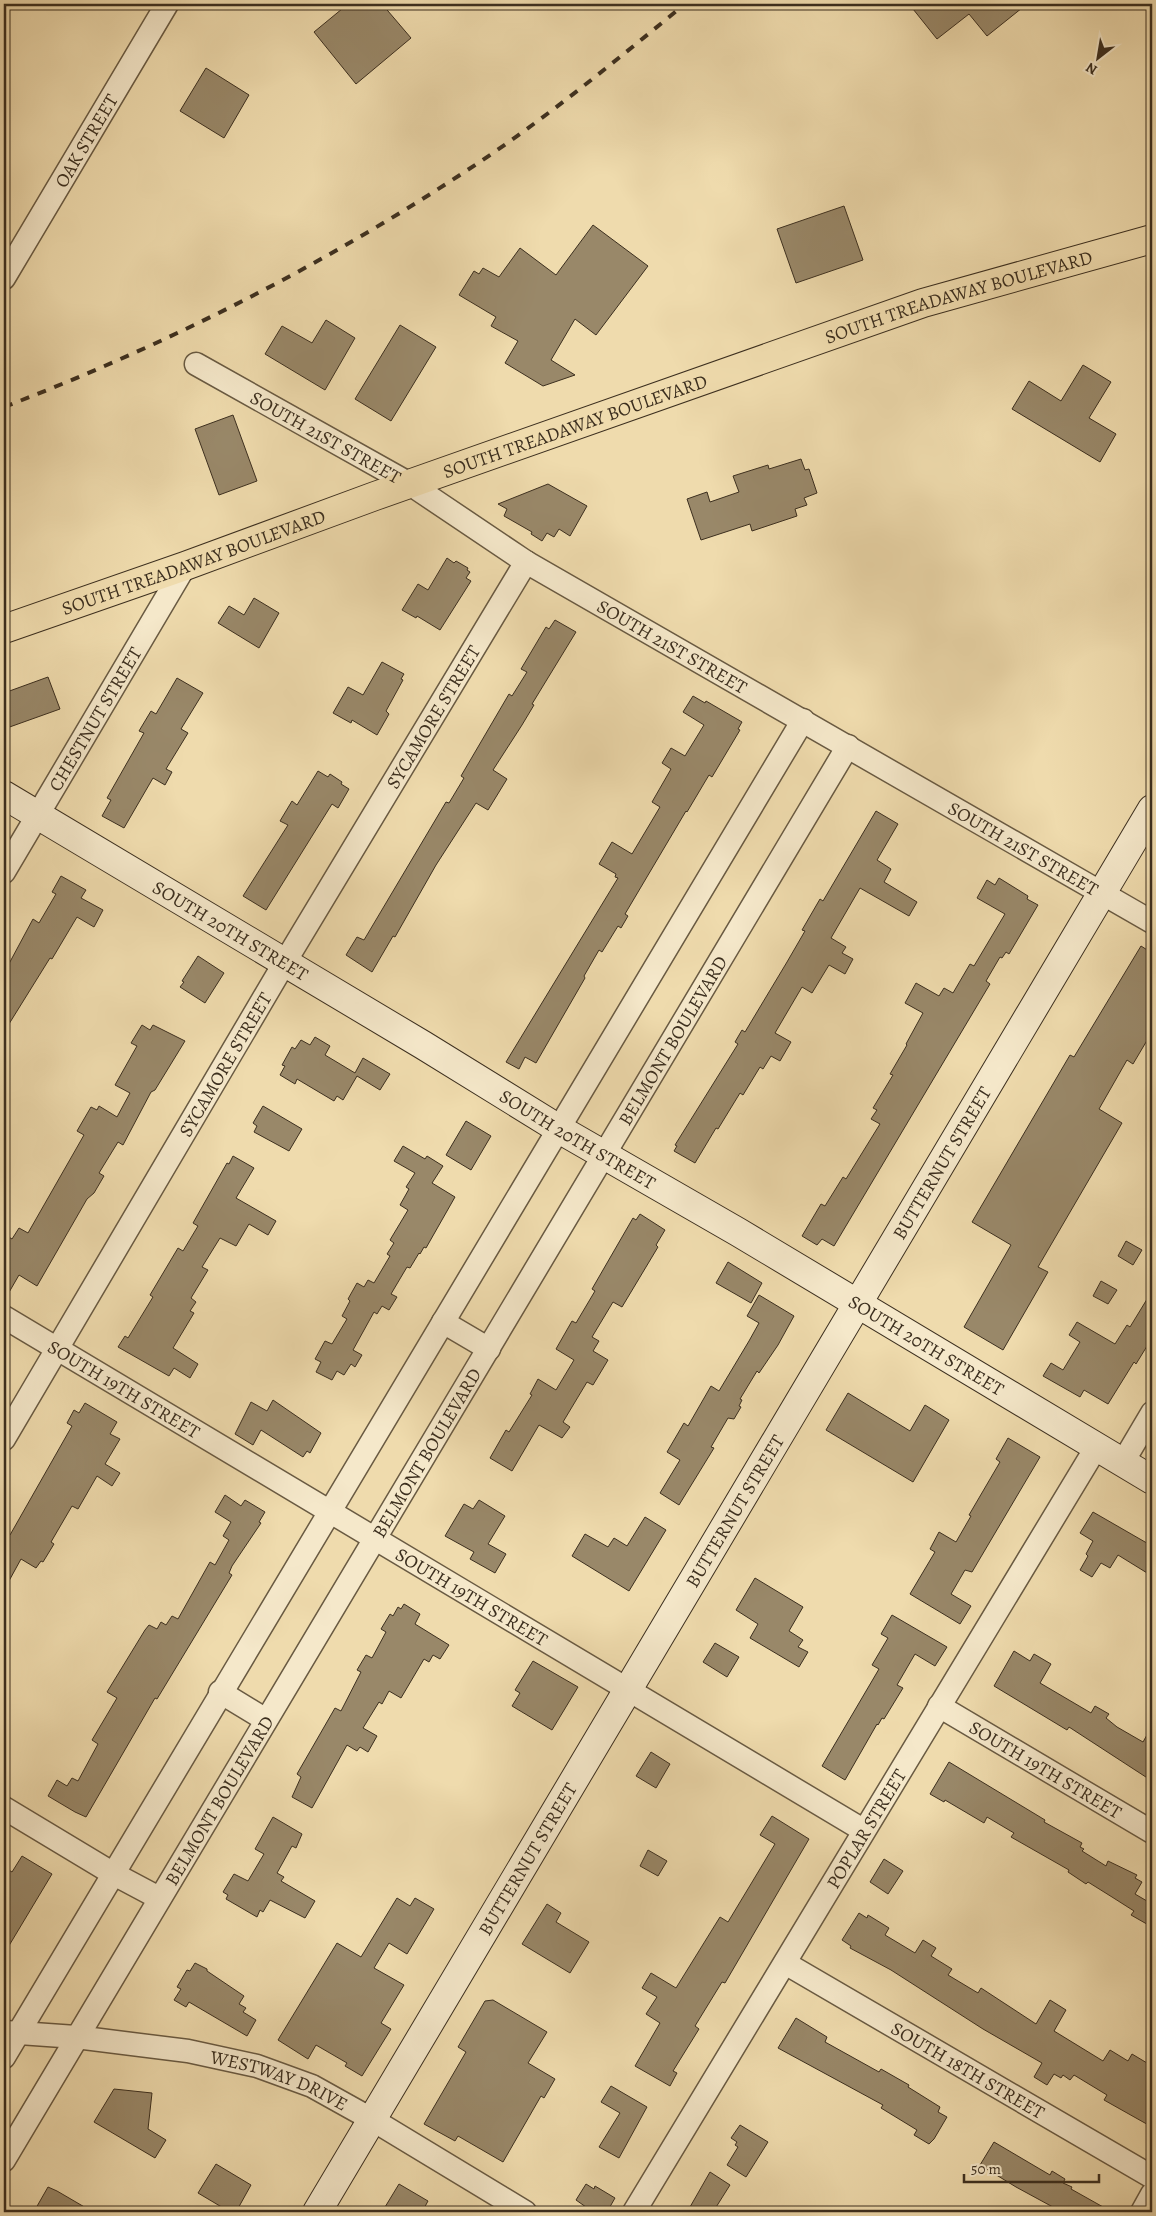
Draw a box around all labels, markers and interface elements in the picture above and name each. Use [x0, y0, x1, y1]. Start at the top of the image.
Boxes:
north arrow [1074, 32, 1124, 82]
text: N [1082, 58, 1101, 79]
street label: OAK STREET [49, 89, 125, 193]
street label: SOUTH TREADAWAY BOULEVARD [821, 244, 1095, 351]
street label: SOUTH TREADAWAY BOULEVARD [439, 368, 711, 485]
street label: SOUTH 21ST STREET [245, 385, 406, 491]
street label: SOUTH TREADAWAY BOULEVARD [58, 503, 329, 622]
street label: SOUTH 21ST STREET [592, 594, 752, 701]
street label: SYCAMORE STREET [380, 640, 487, 794]
street label: CHESTNUT STREET [43, 642, 149, 796]
street label: SOUTH 21ST STREET [943, 795, 1103, 903]
street label: SOUTH 20TH STREET [147, 875, 313, 988]
street label: BELMONT BOULEVARD [612, 951, 734, 1131]
street label: SYCAMORE STREET [173, 987, 279, 1142]
street label: BUTTERNUT STREET [887, 1081, 998, 1245]
street label: SOUTH 20TH STREET [494, 1083, 661, 1196]
street label: SOUTH 20TH STREET [843, 1289, 1009, 1403]
street label: SOUTH 19TH STREET [43, 1334, 205, 1446]
street label: BELMONT BOULEVARD [366, 1363, 488, 1543]
street label: BUTTERNUT STREET [680, 1429, 791, 1593]
street label: SOUTH 19TH STREET [390, 1542, 553, 1653]
street label: BELMONT BOULEVARD [159, 1711, 280, 1890]
street label: SOUTH 19TH STREET [964, 1715, 1127, 1826]
street label: POPLAR STREET [820, 1764, 913, 1894]
street label: BUTTERNUT STREET [472, 1777, 584, 1941]
street label: SOUTH 18TH STREET [886, 2016, 1050, 2126]
street label: WESTWAY DRIVE [207, 2044, 352, 2117]
scale bar [964, 2151, 1098, 2183]
text: 50 m [971, 2159, 1001, 2179]

